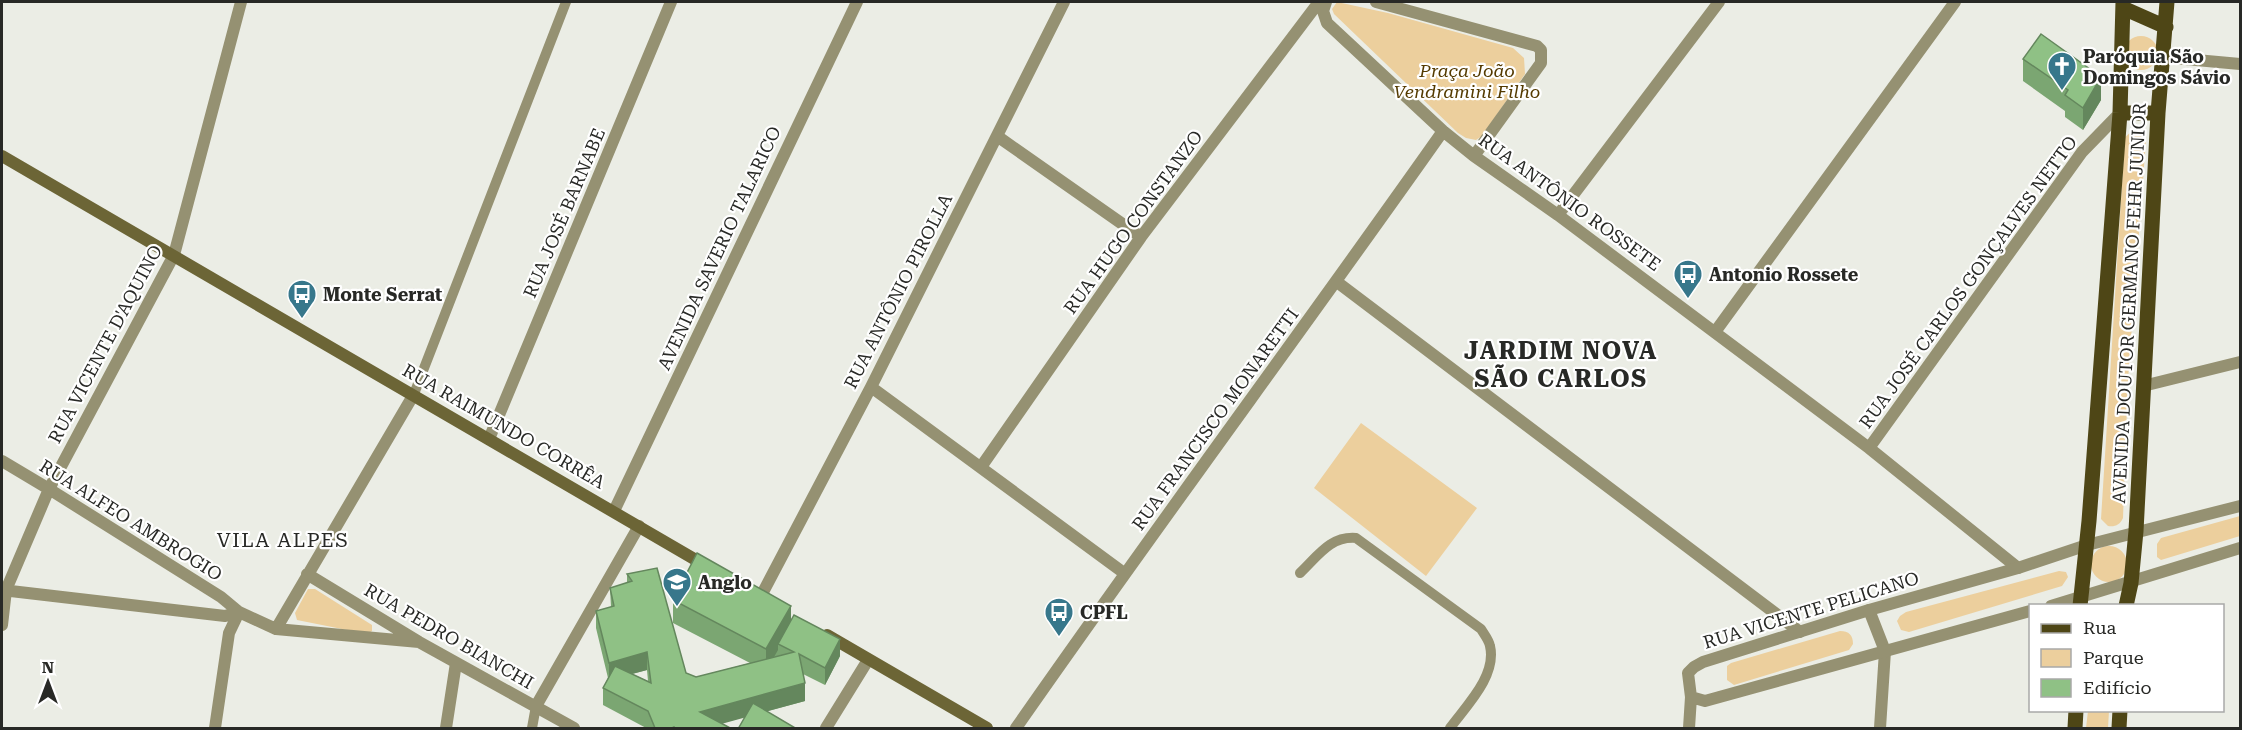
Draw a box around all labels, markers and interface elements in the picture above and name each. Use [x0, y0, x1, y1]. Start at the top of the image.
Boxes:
place label: Paróquia São Domingos Sávio [2083, 46, 2231, 88]
church icon: Paróquia São Domingos Sávio [2046, 50, 2078, 92]
park label: Praça João Vendramini Filho [1394, 60, 1540, 102]
street label: AVENIDA DOUTOR GERMANO FEHR JUNIOR [2108, 102, 2150, 504]
street label: AVENIDA SAVERIO TALARICO [653, 123, 785, 373]
street label: RUA JOSÉ BARNABE [519, 125, 609, 301]
street label: RUA HUGO CONSTANZO [1059, 126, 1207, 318]
street label: RUA ANTÔNIO ROSSETE [1475, 129, 1665, 275]
street label: RUA JOSÉ CARLOS GONÇALVES NETTO [1855, 132, 2081, 432]
street label: RUA ANTÔNIO PIROLLA [840, 190, 957, 392]
street label: RUA VICENTE D'AQUINO [44, 241, 166, 447]
bus stop icon: Antonio Rossete [1672, 258, 1704, 300]
place label: Antonio Rossete [1709, 264, 1859, 285]
bus stop icon: Monte Serrat [286, 278, 318, 320]
place label: Monte Serrat [323, 284, 442, 305]
street label: RUA FRANCISCO MONARETTI [1127, 304, 1303, 534]
district label: JARDIM NOVA SÃO CARLOS [1464, 337, 1658, 393]
street label: RUA RAIMUNDO CORRÊA [399, 359, 609, 493]
street label: RUA ALFEO AMBROGIO [36, 455, 226, 585]
district label: VILA ALPES [217, 528, 349, 552]
school or university icon: Anglo [661, 566, 693, 608]
street label: RUA VICENTE PELICANO [1701, 567, 1921, 653]
place label: Anglo [698, 572, 752, 593]
street label: RUA PEDRO BIANCHI [361, 579, 537, 693]
bus stop icon: CPFL [1043, 596, 1075, 638]
place label: CPFL [1080, 602, 1128, 623]
legend [2029, 604, 2224, 712]
text: Rua [2083, 617, 2116, 638]
text: Parque [2083, 647, 2144, 668]
north arrow [18, 652, 78, 712]
text: N [42, 658, 54, 677]
text: Edifício [2083, 677, 2151, 698]

